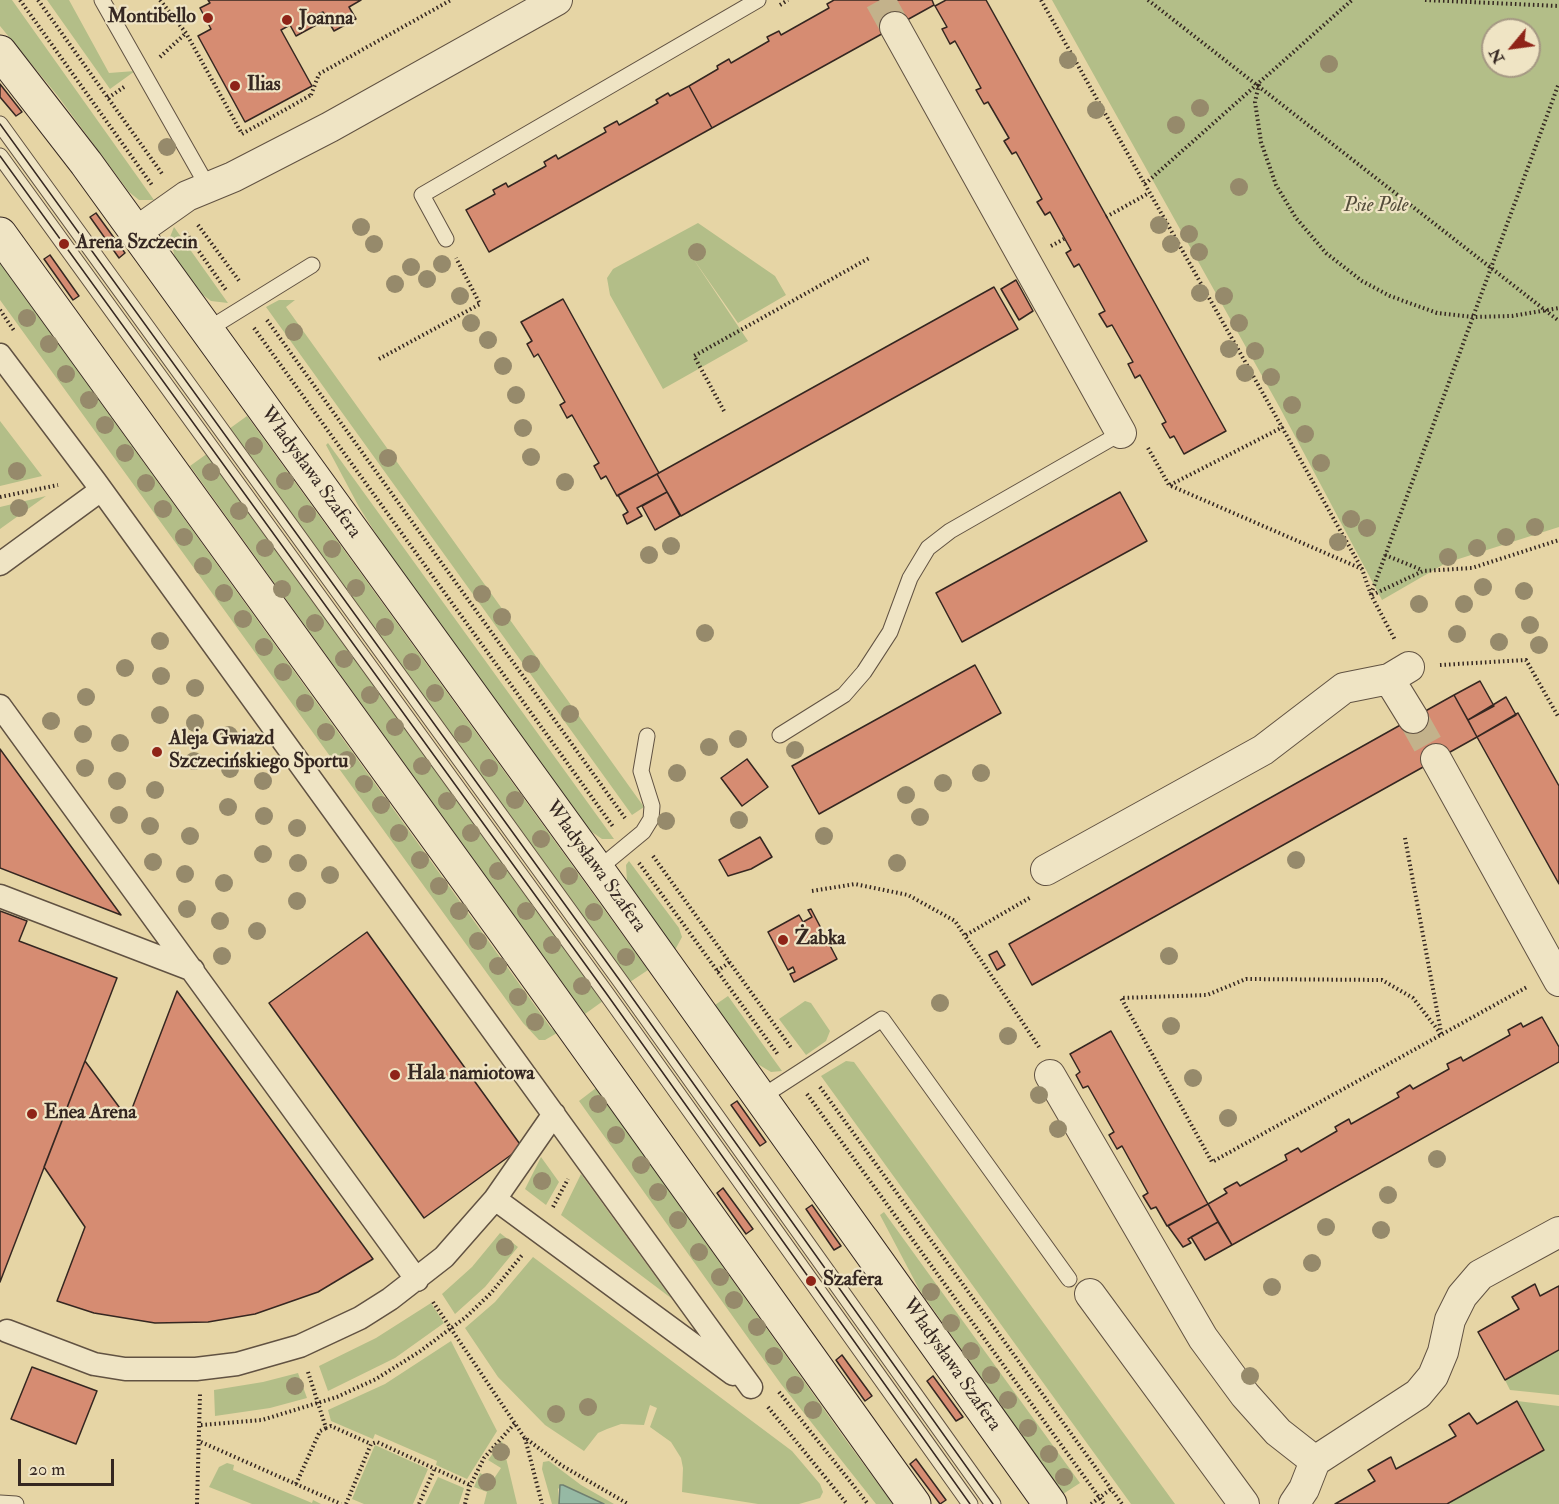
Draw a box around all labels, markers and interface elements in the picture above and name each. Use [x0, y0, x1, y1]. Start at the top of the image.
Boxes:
place label: Montibello [108, 6, 196, 30]
place label: Joanna [299, 8, 353, 32]
marker: Montibello [201, 11, 215, 25]
marker: Joanna [280, 13, 294, 27]
north arrow [1481, 18, 1541, 78]
text: N [1485, 45, 1509, 67]
place label: Ilias [247, 74, 281, 98]
marker: Ilias [228, 79, 242, 93]
park label: Psie Pole [1344, 195, 1408, 219]
place label: Arena Szczecin [76, 232, 198, 256]
marker: Arena Szczecin [57, 237, 71, 251]
street label: Władysława Szafera [254, 402, 366, 544]
place label: Aleja Gwiazd Szczecińskiego Sportu [169, 728, 348, 775]
marker: Aleja Gwiazd Szczecińskiego Sportu [150, 745, 164, 759]
street label: Władysława Szafera [539, 796, 651, 938]
place label: Żabka [795, 928, 846, 952]
marker: Żabka [776, 933, 790, 947]
place label: Hala namiotowa [407, 1063, 534, 1087]
marker: Hala namiotowa [388, 1068, 402, 1082]
place label: Enea Arena [44, 1102, 136, 1126]
marker: Enea Arena [25, 1107, 39, 1121]
place label: Szafera [823, 1269, 882, 1293]
marker: Szafera [804, 1274, 818, 1288]
street label: Władysława Szafera [896, 1294, 1006, 1436]
scale bar [21, 1447, 117, 1485]
text: 20 m [29, 1458, 65, 1481]

